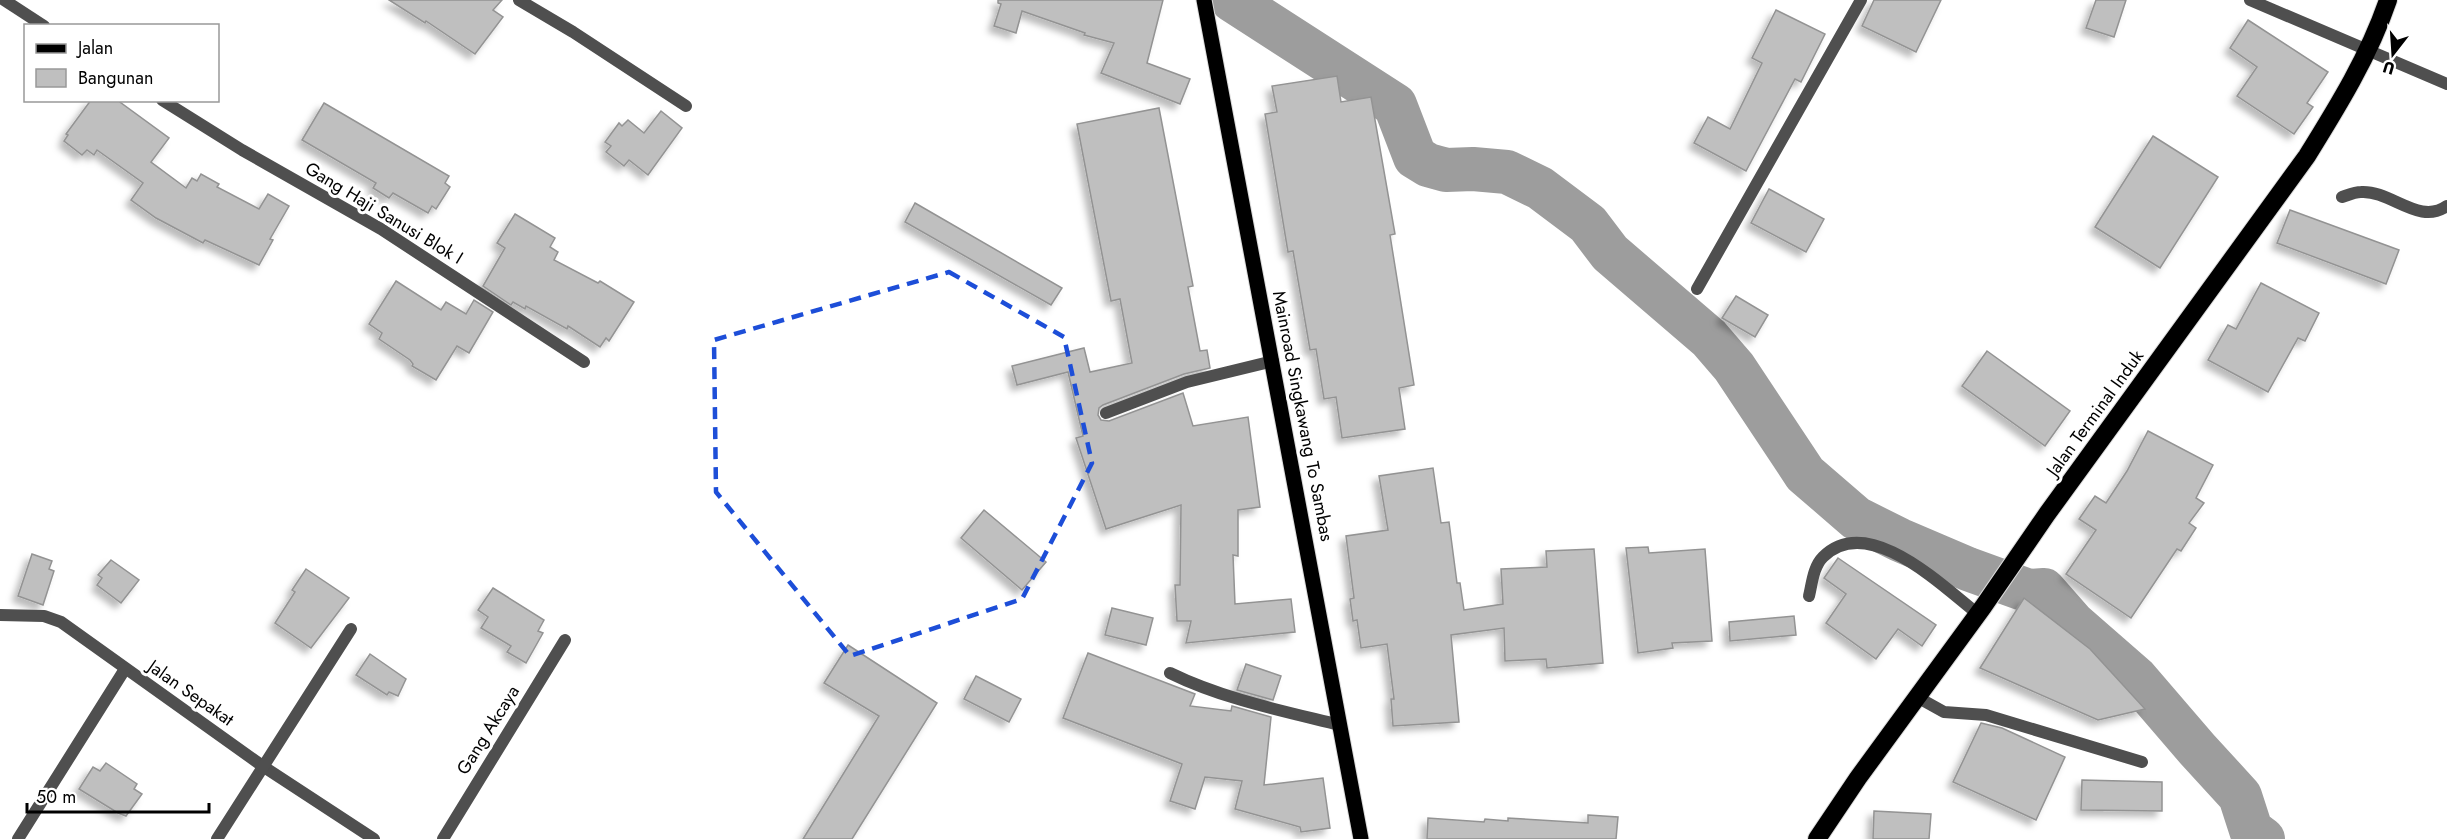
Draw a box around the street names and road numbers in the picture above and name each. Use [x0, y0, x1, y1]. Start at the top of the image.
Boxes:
street label: Gang Haji Sanusi Blok I [300, 155, 468, 271]
street label: Mainroad Singkawang To Sambas [1266, 289, 1340, 543]
street label: Jalan Terminal Induk [2039, 344, 2150, 483]
street label: Jalan Sepakat [141, 653, 240, 733]
street label: Gang Akcaya [450, 680, 526, 780]

